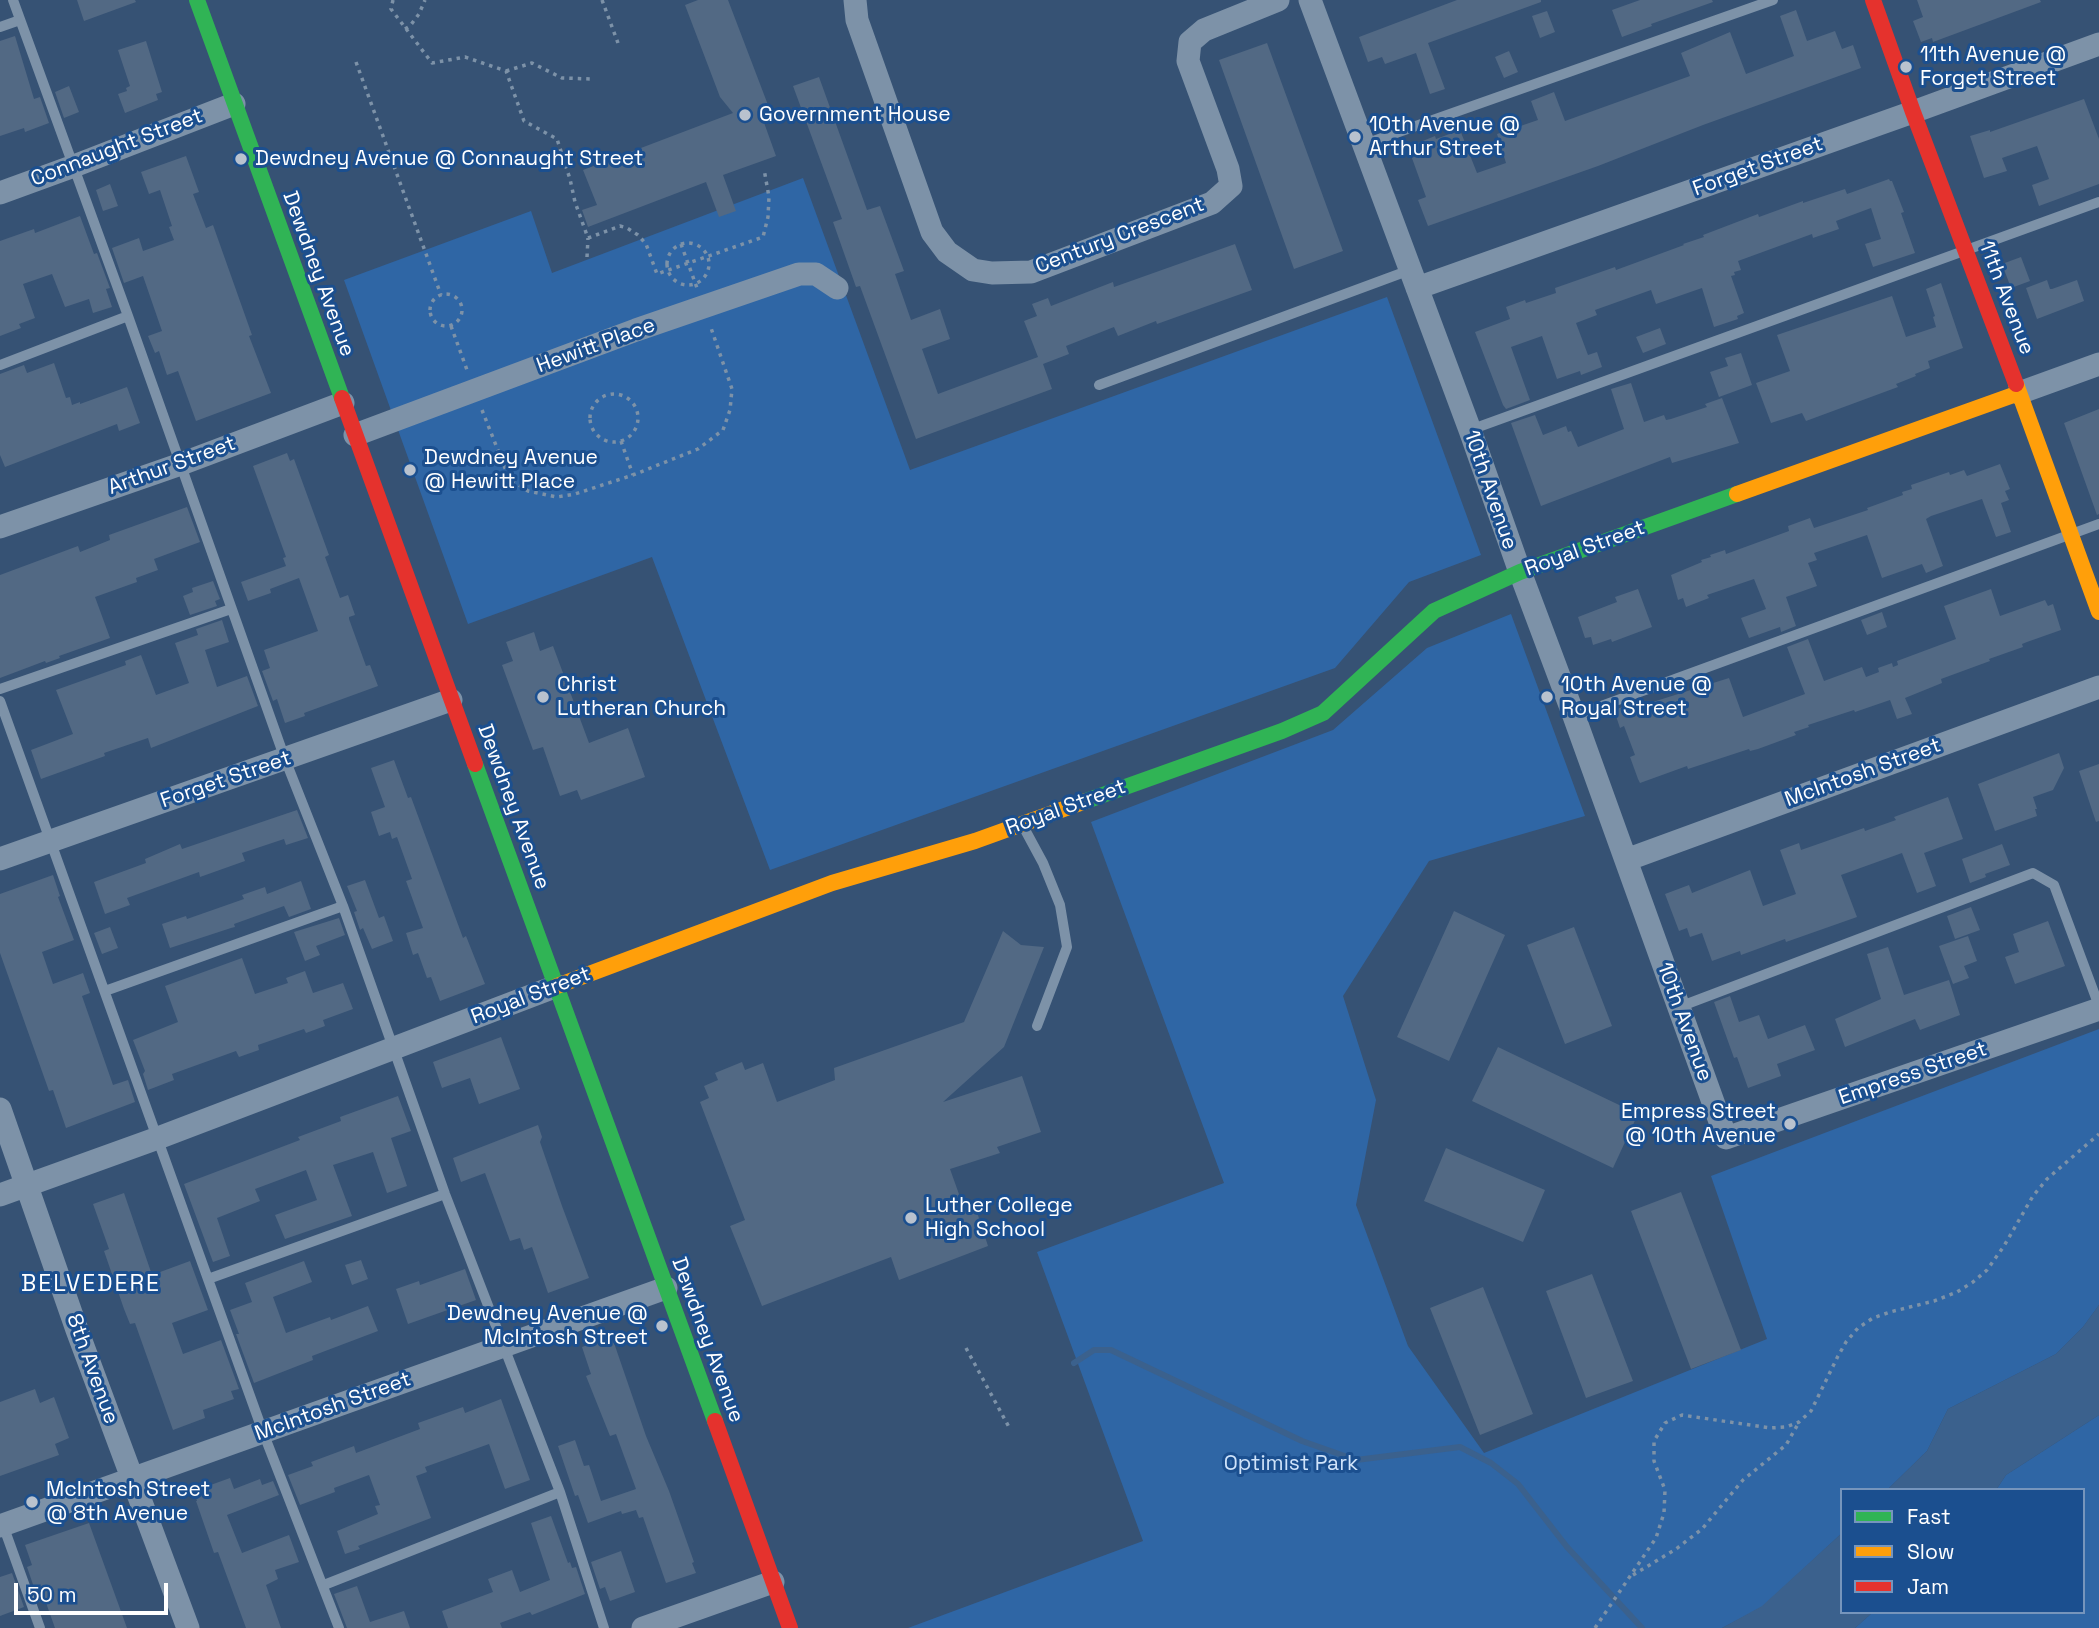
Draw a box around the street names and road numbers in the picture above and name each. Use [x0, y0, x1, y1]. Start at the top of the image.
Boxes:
street label: Connaught Street [27, 104, 207, 192]
street label: Forget Street [1690, 132, 1826, 202]
street label: Dewdney Avenue [276, 188, 360, 360]
street label: Century Crescent [1032, 192, 1208, 280]
street label: 11th Avenue [1973, 238, 2039, 358]
street label: Hewitt Place [533, 313, 659, 379]
street label: 10th Avenue [1458, 427, 1522, 553]
street label: Arthur Street [105, 431, 239, 501]
street label: Royal Street [1522, 516, 1648, 582]
street label: Dewdney Avenue [471, 721, 555, 893]
street label: McIntosh Street [1782, 733, 1944, 813]
street label: Forget Street [157, 746, 295, 814]
street label: Royal Street [1003, 775, 1129, 841]
street label: 10th Avenue [1651, 959, 1717, 1085]
street label: Royal Street [468, 962, 594, 1030]
street label: Empress Street [1836, 1037, 1990, 1111]
street label: Dewdney Avenue [665, 1254, 749, 1426]
street label: 8th Avenue [60, 1311, 124, 1427]
street label: McIntosh Street [252, 1367, 414, 1447]

